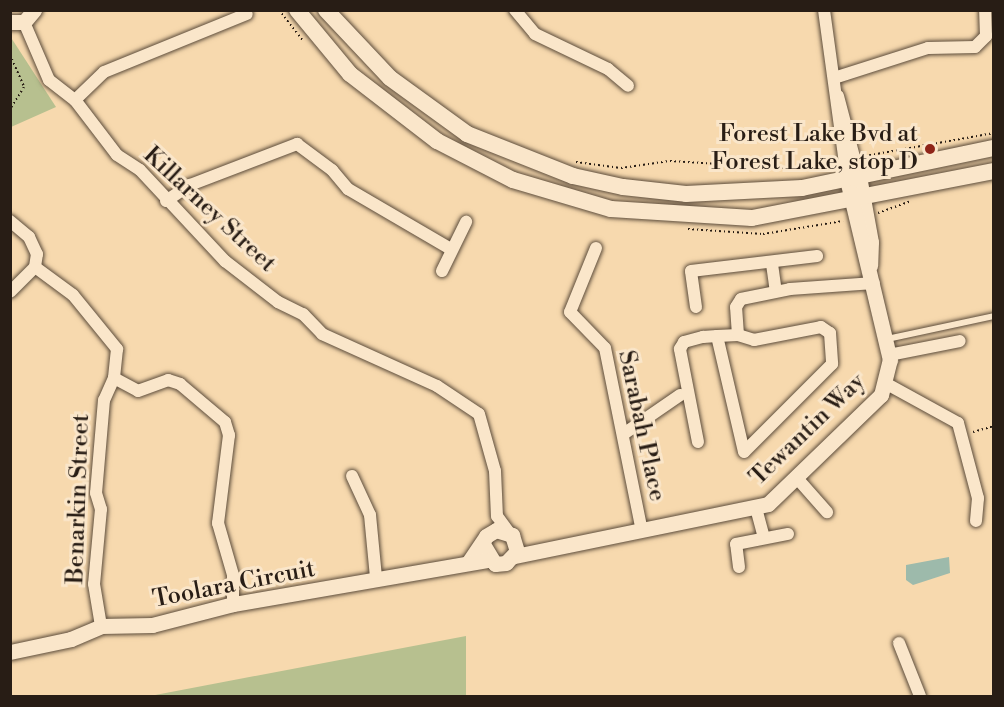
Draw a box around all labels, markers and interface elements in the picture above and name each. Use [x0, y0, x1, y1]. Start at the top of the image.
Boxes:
place label: Forest Lake Bvd at Forest Lake, stop D [711, 121, 918, 177]
street label: Killarney Street [137, 141, 281, 279]
marker: Forest Lake Bvd at Forest Lake, stop D [923, 142, 937, 156]
street label: Sarabah Place [611, 348, 671, 504]
street label: Tewantin Way [744, 368, 872, 492]
street label: Benarkin Street [62, 413, 96, 585]
street label: Toolara Circuit [150, 555, 318, 615]

